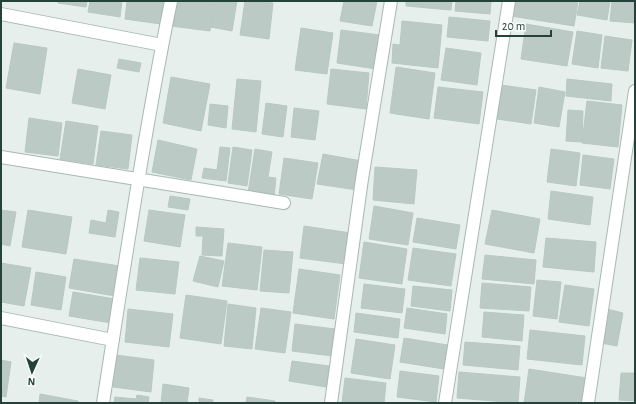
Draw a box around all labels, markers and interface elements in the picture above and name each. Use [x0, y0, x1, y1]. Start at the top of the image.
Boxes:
scale bar [496, 12, 551, 38]
text: 20 m [502, 20, 525, 32]
north arrow [12, 352, 52, 392]
text: N [27, 376, 36, 387]

